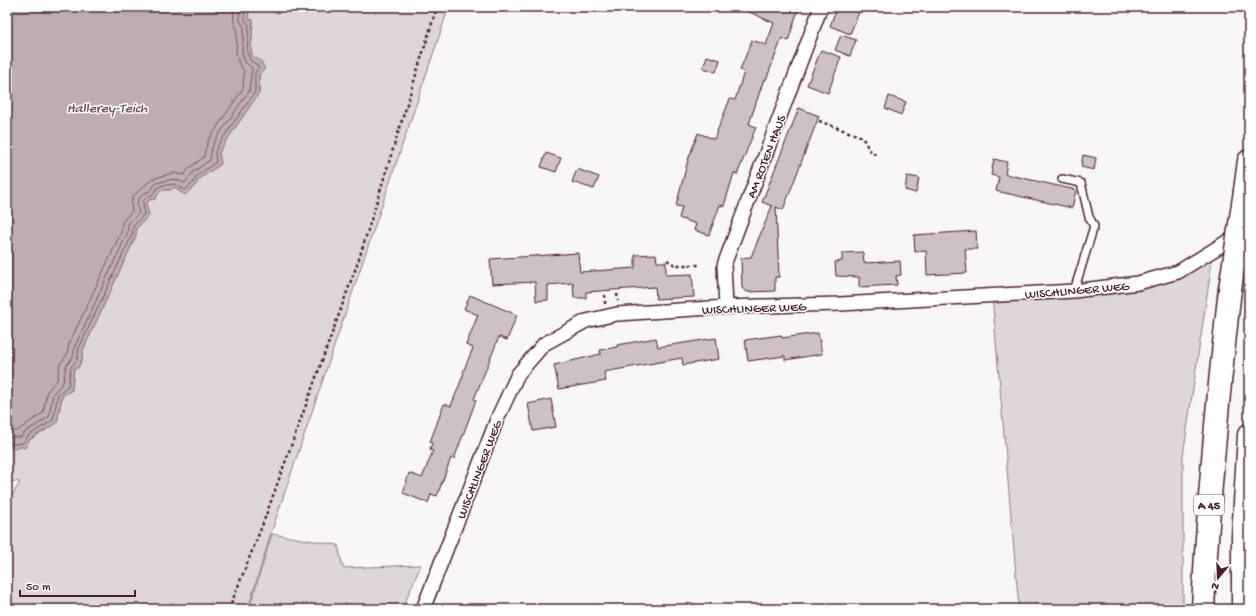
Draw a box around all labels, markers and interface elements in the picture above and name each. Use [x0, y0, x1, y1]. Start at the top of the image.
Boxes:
water label: Hallerey-Teich [67, 101, 148, 118]
street label: AM ROTEN HAUS [745, 112, 790, 201]
street label: WISCHLINGER WEG [1024, 279, 1131, 304]
street label: WISCHLINGER WEG [702, 300, 807, 319]
street label: WISCHLINGER WEG [455, 418, 506, 521]
road number: A 45 [1194, 495, 1224, 515]
north arrow [1198, 558, 1238, 598]
scale bar [20, 572, 135, 598]
text: N [1210, 579, 1221, 592]
text: 50 m [26, 581, 51, 595]

